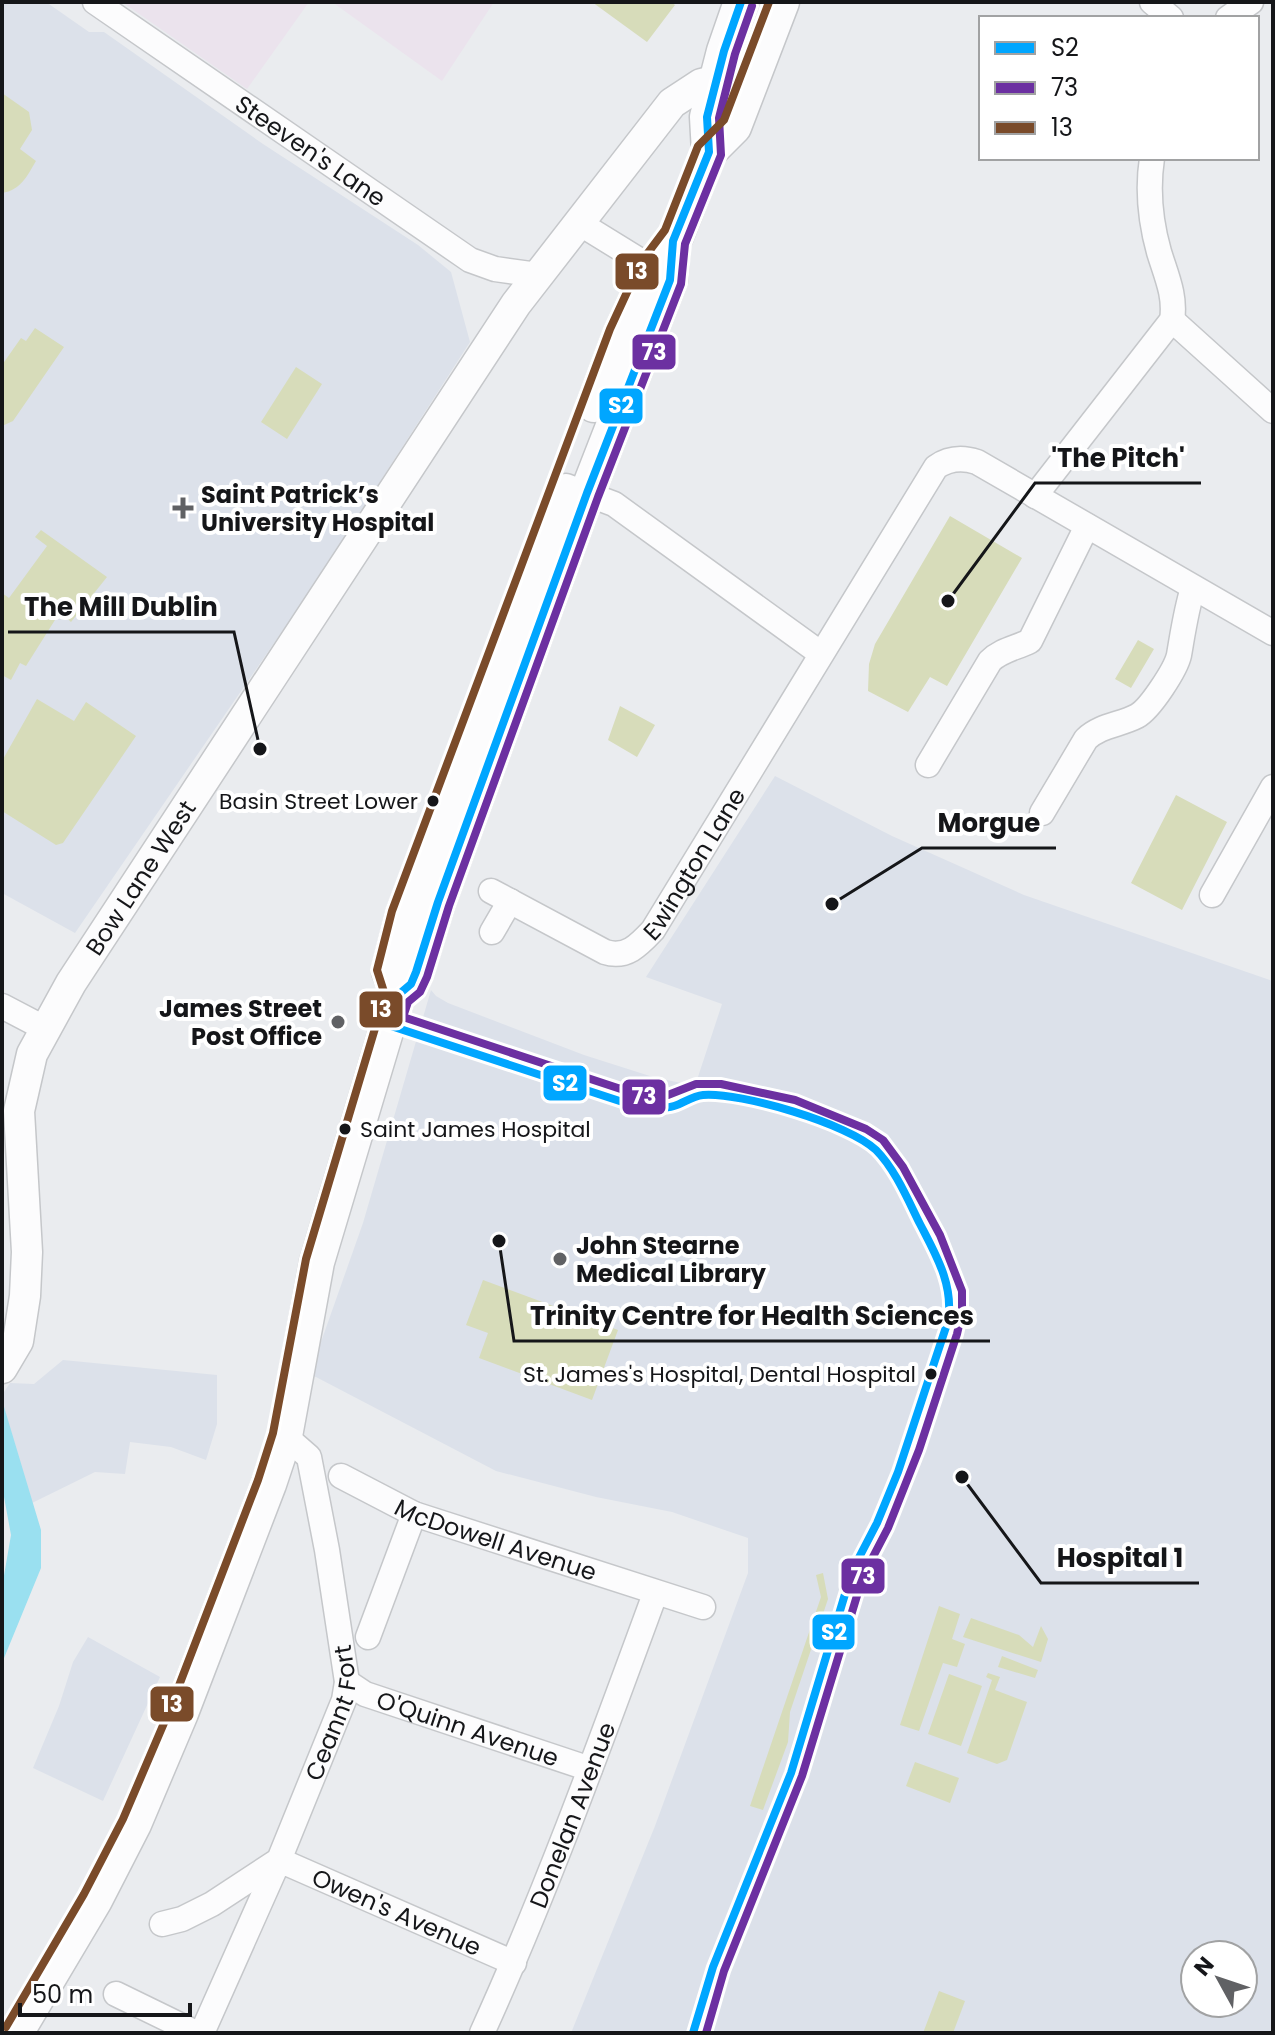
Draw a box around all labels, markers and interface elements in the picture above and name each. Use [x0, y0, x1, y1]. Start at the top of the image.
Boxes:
legend [979, 16, 1259, 160]
text: S2 [1051, 31, 1079, 64]
text: 73 [1051, 71, 1078, 104]
street label: Steeven's Lane [229, 87, 393, 214]
text: 13 [1051, 111, 1073, 144]
line badge: 13 [614, 252, 660, 291]
text: 13 [626, 256, 648, 287]
line badge: 73 [631, 333, 677, 371]
text: 73 [641, 337, 667, 368]
line badge: S2 [598, 387, 644, 425]
text: S2 [608, 390, 634, 421]
callout: 'The Pitch' [1035, 433, 1201, 483]
text: 'The Pitch' [1051, 440, 1185, 476]
place label: Saint Patrick’s University Hospital [201, 478, 434, 539]
marker: Saint Patrick’s University Hospital [172, 497, 194, 519]
callout: The Mill Dublin [8, 582, 234, 632]
text: The Mill Dublin [24, 589, 218, 625]
street label: Ewington Lane [635, 781, 753, 947]
place label: Basin Street Lower [219, 786, 418, 817]
street label: Bow Lane West [77, 793, 203, 961]
marker: Basin Street Lower [425, 793, 441, 809]
callout: Morgue [922, 798, 1056, 848]
text: Morgue [938, 805, 1040, 841]
line badge: 13 [358, 990, 404, 1029]
place label: James Street Post Office [159, 992, 322, 1053]
text: 13 [370, 994, 392, 1025]
marker: James Street Post Office [329, 1013, 347, 1031]
line badge: S2 [542, 1064, 588, 1102]
text: S2 [552, 1068, 578, 1099]
line badge: 73 [621, 1078, 667, 1116]
text: 73 [631, 1081, 657, 1112]
place label: Saint James Hospital [360, 1114, 591, 1145]
marker: Saint James Hospital [337, 1121, 353, 1137]
place label: John Stearne Medical Library [576, 1229, 767, 1290]
marker: John Stearne Medical Library [551, 1250, 569, 1268]
callout: Trinity Centre for Health Sciences [514, 1291, 990, 1341]
text: Trinity Centre for Health Sciences [530, 1298, 974, 1334]
place label: St. James's Hospital, Dental Hospital [523, 1359, 916, 1390]
marker: St. James's Hospital, Dental Hospital [923, 1366, 939, 1382]
street label: McDowell Avenue [389, 1490, 601, 1588]
callout: Hospital 1 [1041, 1533, 1199, 1583]
text: Hospital 1 [1057, 1540, 1183, 1576]
line badge: 73 [840, 1557, 886, 1595]
text: 73 [850, 1561, 876, 1592]
line badge: S2 [811, 1613, 856, 1651]
text: S2 [821, 1617, 847, 1648]
street label: Ceannt Fort [297, 1643, 364, 1785]
street label: O'Quinn Avenue [372, 1683, 563, 1774]
line badge: 13 [149, 1685, 195, 1723]
text: 13 [161, 1689, 183, 1720]
street label: Donelan Avenue [521, 1717, 623, 1913]
street label: Owen's Avenue [307, 1860, 487, 1963]
north arrow [1179, 1939, 1259, 2019]
text: N [1187, 1950, 1221, 1983]
scale bar [20, 1967, 190, 2017]
text: 50 m [32, 1978, 93, 2011]

